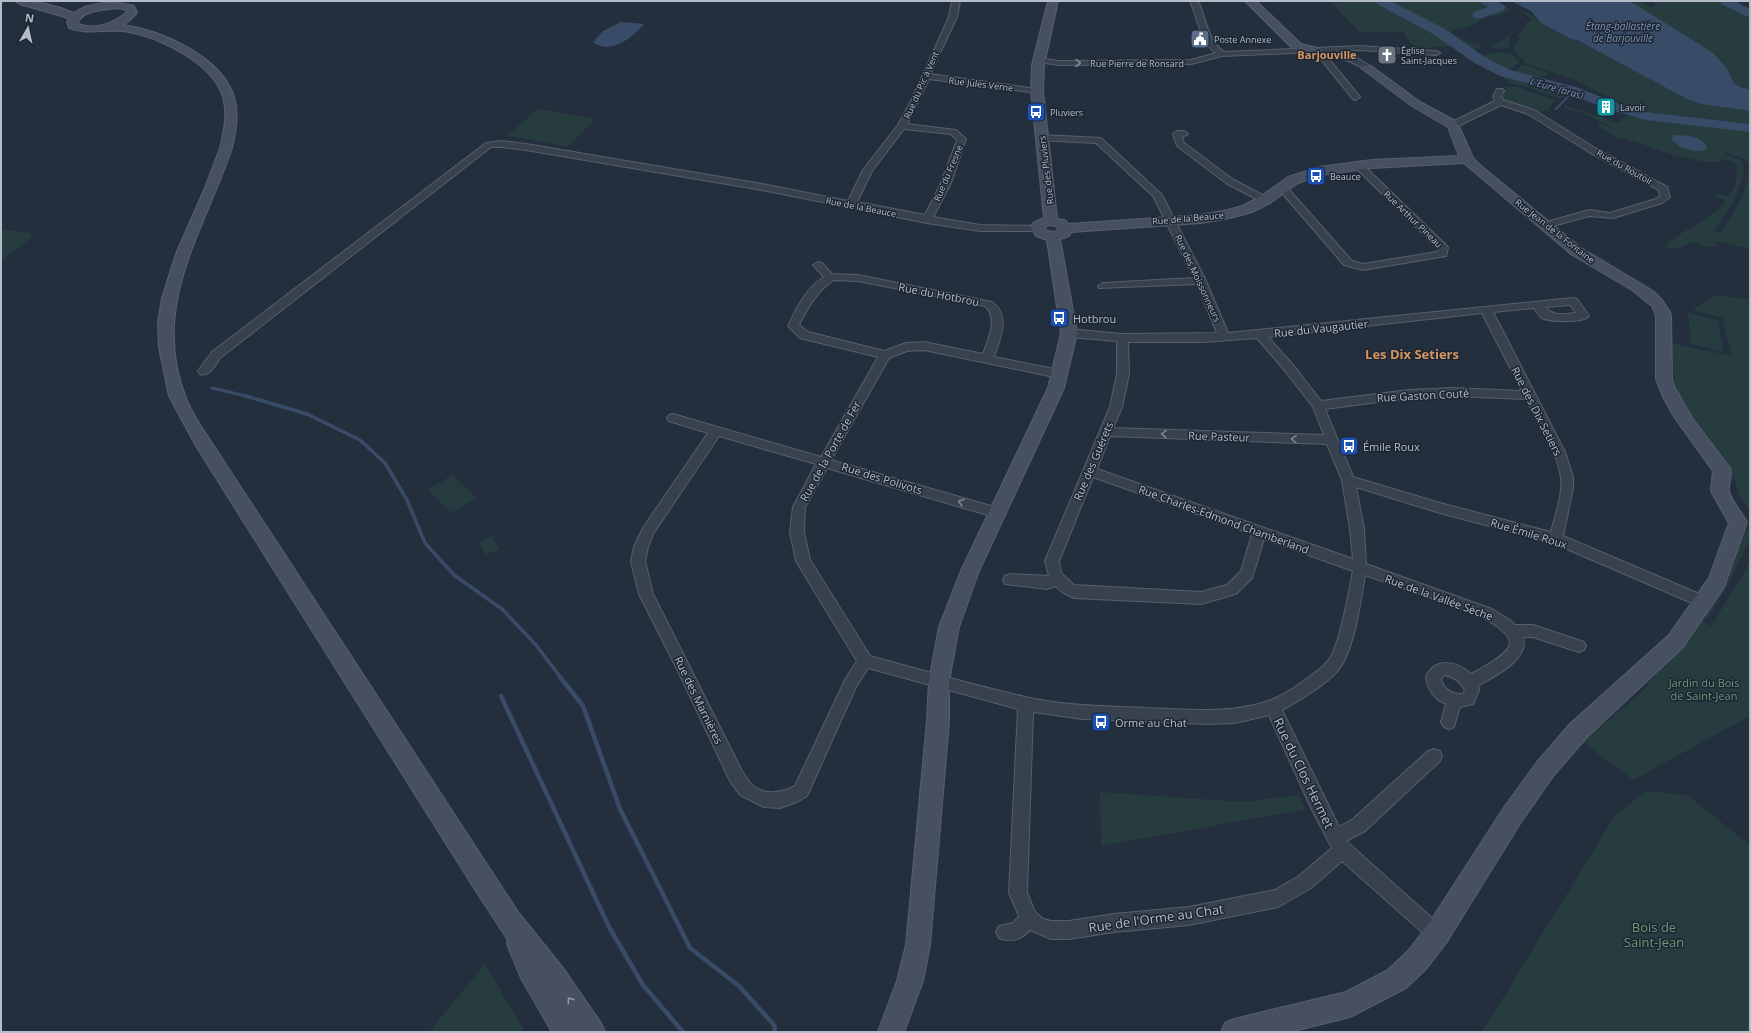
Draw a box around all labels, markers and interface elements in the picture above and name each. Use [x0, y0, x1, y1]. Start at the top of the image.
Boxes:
north arrow [8, 8, 48, 48]
text: N [24, 10, 35, 26]
water label: Étang-ballastière de Barjouville [1586, 19, 1660, 45]
public building icon: Poste Annexe [1189, 28, 1211, 50]
place label: Poste Annexe [1214, 33, 1271, 46]
church icon: Église Saint-Jacques [1376, 44, 1398, 66]
place label: Église Saint-Jacques [1401, 44, 1457, 67]
district label: Barjouville [1297, 47, 1357, 62]
street label: Rue du Pic à Vent [900, 49, 942, 121]
street label: Rue Pierre de Ronsard [1090, 57, 1184, 70]
one-way arrow [1075, 59, 1081, 67]
street label: Rue Jules Verne [948, 74, 1014, 94]
water label: L'Eure (bras) [1529, 74, 1585, 102]
building icon: Lavoir [1595, 96, 1617, 118]
bus stop icon: Pluviers [1025, 101, 1047, 123]
place label: Lavoir [1620, 101, 1646, 114]
place label: Pluviers [1050, 106, 1083, 119]
street label: Rue des Pluviers [1035, 135, 1057, 205]
street label: Rue du Fresne [930, 143, 966, 203]
street label: Rue du Routoir [1594, 146, 1656, 188]
bus stop icon: Beauce [1305, 165, 1327, 187]
place label: Beauce [1330, 170, 1361, 183]
street label: Rue Arthur Pineau [1381, 188, 1445, 250]
street label: Rue de la Beauce [825, 194, 897, 220]
street label: Rue Jean de la Fontaine [1512, 196, 1598, 266]
street label: Rue de la Beauce [1152, 208, 1224, 228]
street label: Rue des Moissonneurs [1172, 232, 1224, 324]
street label: Rue du Hotbrou [897, 279, 981, 309]
bus stop icon: Hotbrou [1048, 307, 1070, 329]
place label: Hotbrou [1073, 311, 1116, 326]
street label: Rue du Vaugautier [1273, 316, 1369, 340]
district label: Les Dix Setiers [1365, 345, 1459, 363]
street label: Rue des Dix Setiers [1508, 364, 1566, 458]
street label: Rue Gaston Couté [1376, 385, 1470, 405]
street label: Rue de la Porte de Fer [796, 398, 864, 504]
street label: Rue des Guérets [1070, 419, 1116, 503]
street label: Rue Pasteur [1188, 427, 1251, 445]
one-way arrow [1161, 430, 1167, 438]
one-way arrow [1291, 435, 1297, 443]
bus stop icon: Émile Roux [1338, 435, 1360, 457]
place label: Émile Roux [1363, 439, 1420, 454]
street label: Rue des Polivots [840, 459, 924, 497]
street label: Rue Charles-Edmond Chamberland [1137, 481, 1311, 557]
one-way arrow [957, 498, 964, 507]
street label: Rue Émile Roux [1489, 514, 1569, 552]
street label: Rue de la Vallée Sèche [1383, 570, 1495, 624]
street label: Rue des Marnières [671, 654, 727, 746]
park label: Jardin du Bois de Saint-Jean [1668, 675, 1739, 703]
bus stop icon: Orme au Chat [1090, 711, 1112, 733]
place label: Orme au Chat [1115, 715, 1187, 730]
street label: Rue du Clos Hermet [1269, 715, 1339, 832]
street label: Rue de l'Orme au Chat [1087, 900, 1225, 936]
park label: Bois de Saint-Jean [1624, 918, 1684, 951]
one-way arrow [568, 997, 575, 1004]

